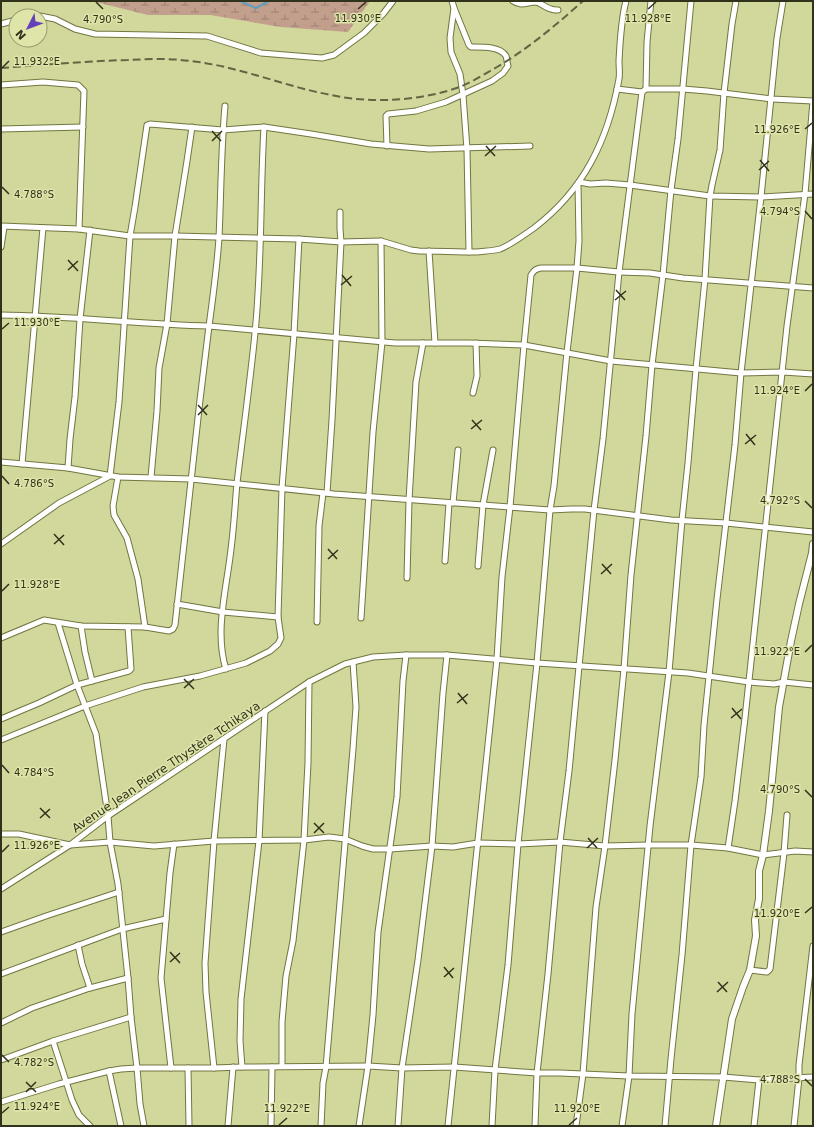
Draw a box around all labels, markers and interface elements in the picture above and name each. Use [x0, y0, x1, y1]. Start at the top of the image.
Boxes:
north arrow [8, 8, 48, 48]
text: 11.930°E [335, 13, 381, 24]
text: 11.928°E [625, 13, 671, 24]
text: 4.790°S [83, 14, 123, 25]
text: N [13, 27, 29, 42]
text: 11.932°E [14, 56, 60, 67]
text: 11.926°E [754, 124, 800, 135]
text: 4.788°S [14, 189, 54, 200]
text: 4.794°S [760, 206, 800, 217]
text: 11.930°E [14, 317, 60, 328]
text: 11.924°E [754, 385, 800, 396]
text: 4.786°S [14, 478, 54, 489]
text: 4.792°S [760, 495, 800, 506]
text: 11.928°E [14, 579, 60, 590]
text: 11.922°E [754, 646, 800, 657]
street label: Avenue Jean Pierre Thystère Tchikaya [69, 699, 263, 835]
text: 4.784°S [14, 767, 54, 778]
text: 4.790°S [760, 784, 800, 795]
text: 11.926°E [14, 840, 60, 851]
text: 11.920°E [754, 908, 800, 919]
text: 4.782°S [14, 1057, 54, 1068]
text: 4.788°S [760, 1074, 800, 1085]
text: 11.924°E [14, 1101, 60, 1112]
text: 11.922°E [264, 1103, 310, 1114]
text: 11.920°E [554, 1103, 600, 1114]

